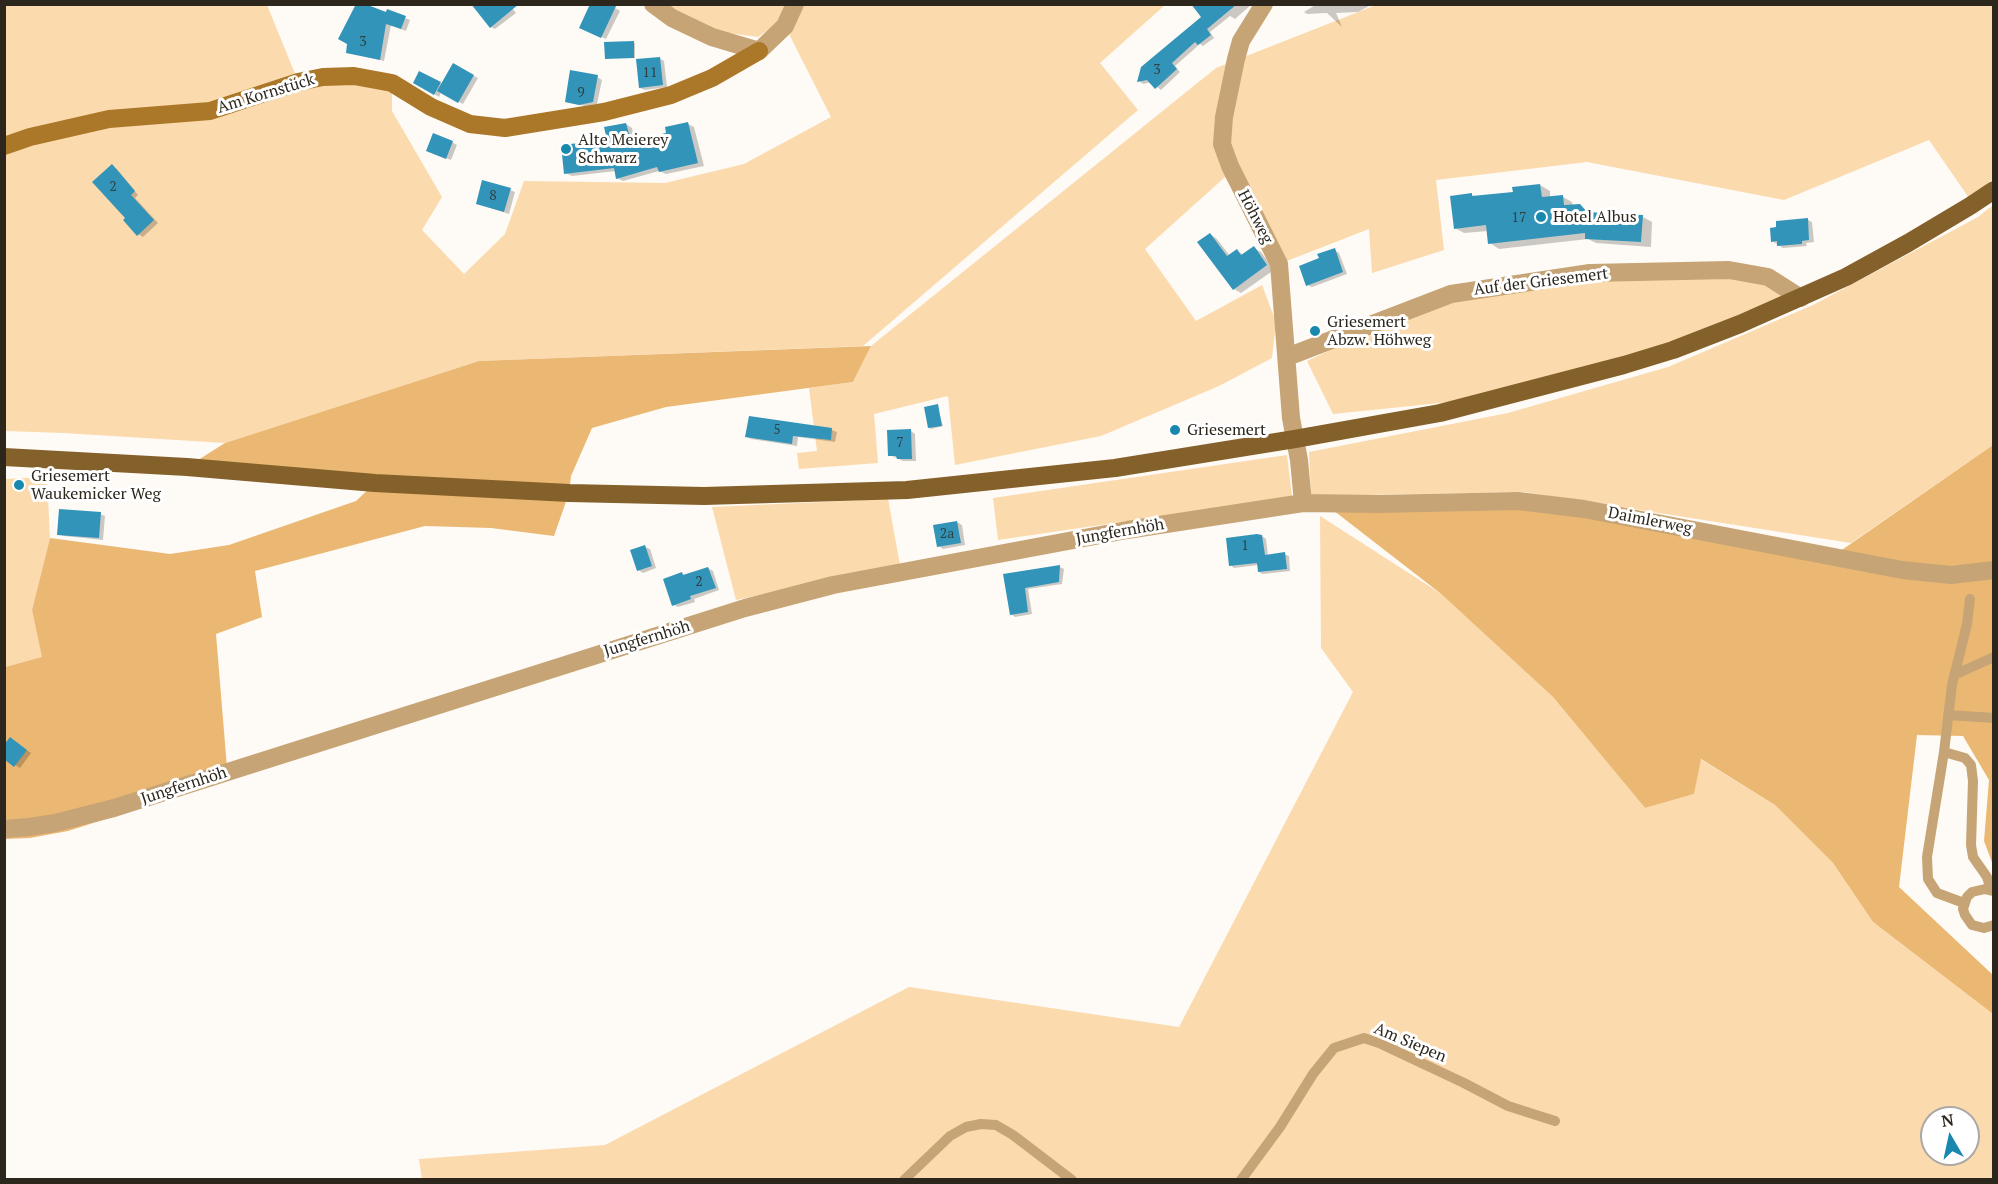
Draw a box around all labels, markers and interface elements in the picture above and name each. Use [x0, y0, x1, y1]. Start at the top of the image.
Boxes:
house number: 3 [359, 34, 367, 50]
house number: 3 [1153, 62, 1161, 78]
house number: 11 [643, 65, 657, 81]
street label: Am Kornstück [215, 70, 317, 118]
house number: 9 [577, 85, 585, 101]
place label: Alte Meierey Schwarz [578, 130, 668, 168]
marker: Alte Meierey Schwarz [559, 142, 573, 156]
house number: 2 [109, 179, 117, 195]
street label: Höhweg [1233, 187, 1277, 247]
house number: 8 [489, 188, 497, 204]
place label: Hotel Albus [1553, 207, 1637, 227]
house number: 17 [1512, 210, 1526, 226]
marker: Hotel Albus [1534, 210, 1548, 224]
street label: Auf der Griesemert [1473, 264, 1609, 300]
place label: Griesemert Abzw. Höhweg [1327, 312, 1431, 350]
marker: Griesemert Abzw. Höhweg [1308, 324, 1322, 338]
place label: Griesemert [1187, 420, 1266, 440]
house number: 5 [773, 422, 781, 438]
marker: Griesemert [1168, 423, 1182, 437]
house number: 7 [896, 435, 904, 451]
place label: Griesemert Waukemicker Weg [31, 466, 161, 504]
marker: Griesemert Waukemicker Weg [12, 478, 26, 492]
street label: Daimlerweg [1606, 503, 1694, 539]
street label: Jungfernhöh [1074, 515, 1166, 549]
house number: 2a [940, 526, 954, 542]
house number: 1 [1241, 538, 1249, 554]
house number: 2 [695, 574, 703, 590]
street label: Jungfernhöh [602, 617, 692, 661]
street label: Jungfernhöh [139, 763, 229, 809]
street label: Am Siepen [1371, 1019, 1449, 1067]
north arrow [1920, 1106, 1980, 1166]
text: N [1940, 1108, 1955, 1132]

